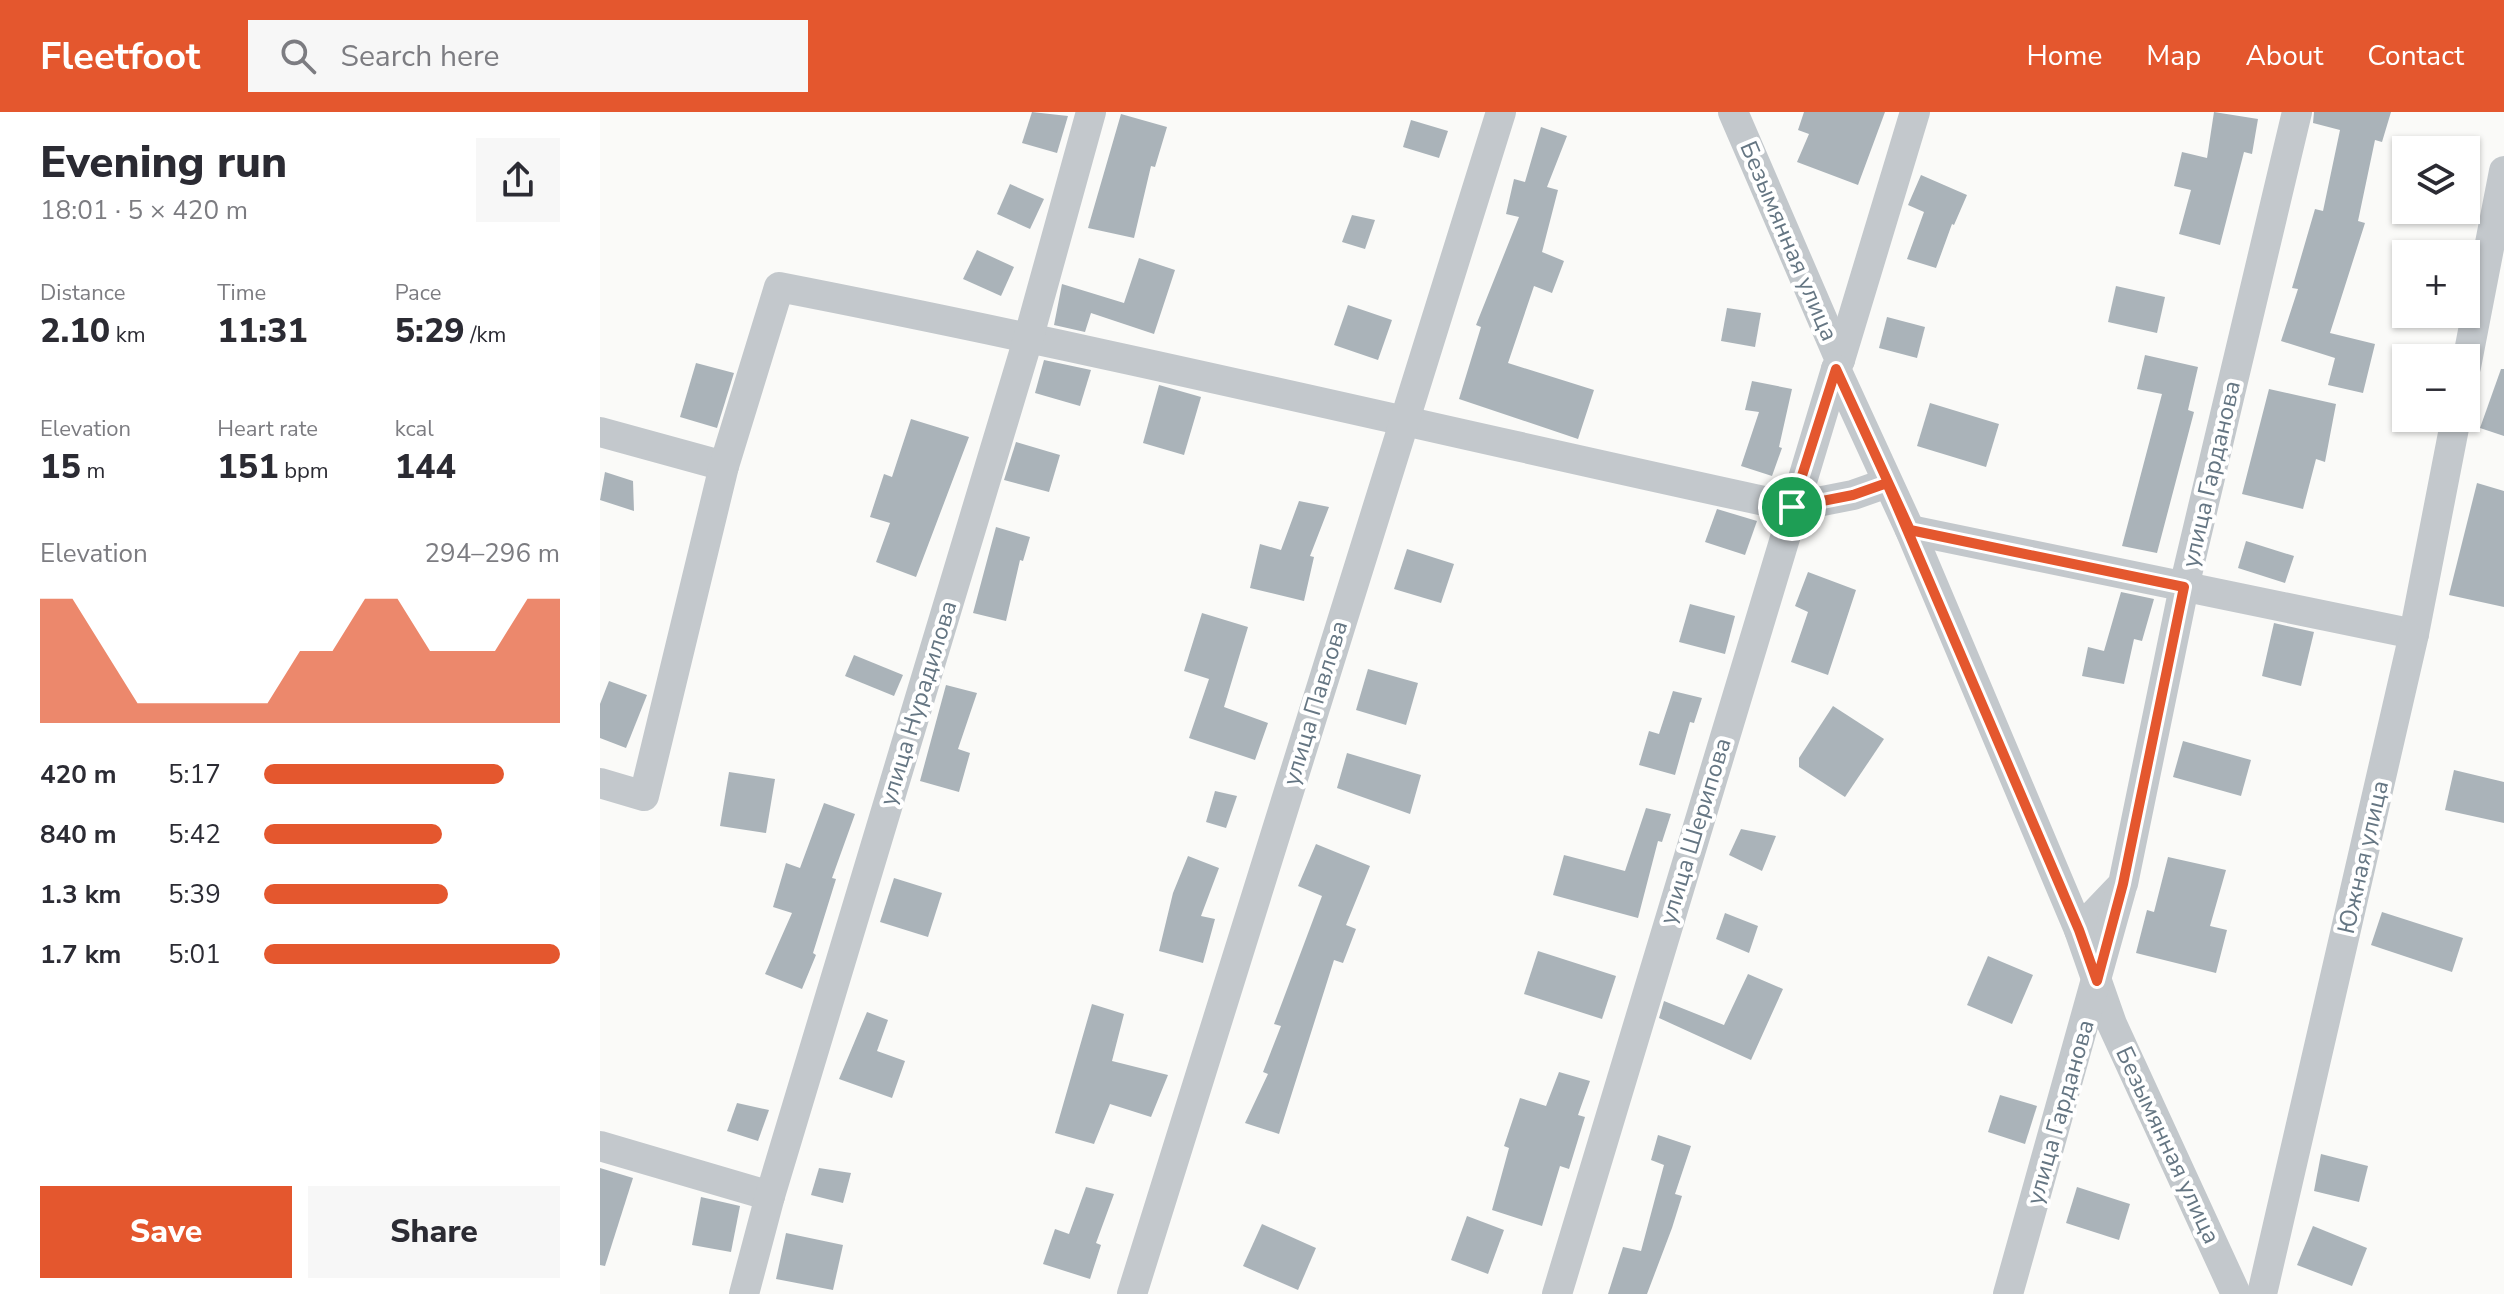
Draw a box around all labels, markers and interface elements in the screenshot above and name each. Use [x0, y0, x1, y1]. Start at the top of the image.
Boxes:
search box [248, 20, 808, 92]
text: Fleetfoot [40, 31, 200, 82]
icon: search [276, 34, 320, 78]
text: Search here [340, 36, 499, 77]
text: Home [2027, 37, 2102, 75]
text: Map [2146, 37, 2201, 75]
text: About [2245, 37, 2323, 75]
text: Contact [2367, 37, 2464, 75]
text: Evening run [40, 133, 287, 193]
street label: Безымянная улица [1732, 136, 1846, 346]
map controls [2392, 136, 2480, 432]
button: layers [2392, 136, 2480, 224]
button: share [476, 138, 560, 222]
text: 18:01 · 5 × 420 m [40, 193, 248, 228]
button: + [2392, 240, 2480, 328]
text: Distance [40, 278, 125, 308]
text: Time [217, 278, 266, 308]
text: Pace [395, 278, 441, 308]
text: 2.10 [40, 308, 110, 354]
text: 11:31 [217, 308, 308, 354]
text: 5:29 [395, 308, 465, 354]
text: km [110, 320, 146, 350]
text: /km [465, 320, 506, 350]
button: − [2392, 344, 2480, 432]
street label: улица Гарданова [2174, 377, 2248, 571]
text: Elevation [40, 414, 131, 444]
text: Heart rate [217, 414, 318, 444]
text: kcal [395, 414, 434, 444]
text: 15 [40, 444, 81, 490]
text: 151 [217, 444, 279, 490]
text: 144 [395, 444, 456, 490]
text: m [81, 456, 105, 486]
text: bpm [279, 456, 329, 486]
pin [1758, 473, 1826, 541]
icon: arrive [1770, 485, 1814, 529]
text: Elevation [40, 536, 148, 571]
text: 294–296 m [424, 536, 560, 571]
street label: улица Нурадилова [872, 597, 964, 809]
street label: улица Павлова [1275, 617, 1355, 789]
street label: улица Шерипова [1651, 734, 1739, 928]
text: 420 m [40, 757, 117, 792]
text: 5:17 [168, 757, 221, 792]
street label: Южная улица [2330, 777, 2396, 937]
text: 840 m [40, 817, 117, 852]
text: 5:42 [168, 817, 221, 852]
text: 1.3 km [40, 877, 121, 912]
text: 5:39 [168, 877, 221, 912]
text: 1.7 km [40, 937, 121, 972]
text: 5:01 [168, 937, 221, 972]
street label: улица Гарданова [2018, 1016, 2102, 1208]
street label: Безымянная улица [2108, 1041, 2228, 1249]
button: Save [40, 1186, 292, 1278]
button: Share [308, 1186, 560, 1278]

